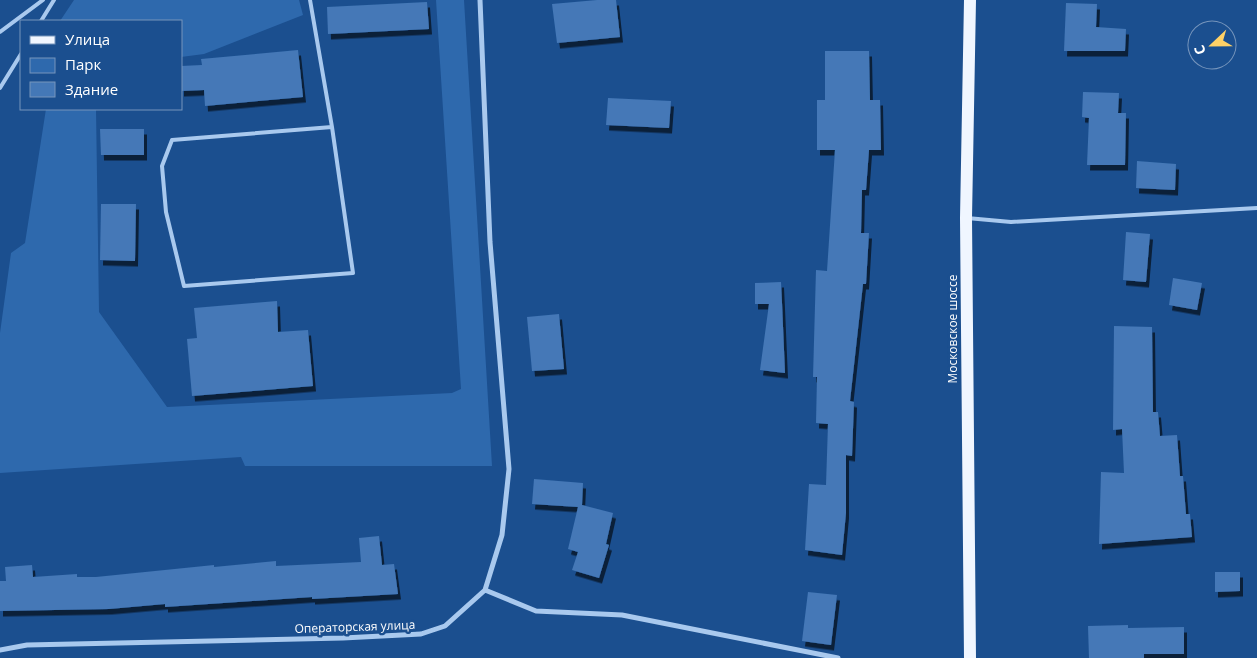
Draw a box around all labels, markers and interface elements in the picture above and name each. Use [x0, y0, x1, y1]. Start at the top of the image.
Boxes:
legend [20, 20, 182, 110]
north arrow [1187, 20, 1237, 70]
text: Улица [65, 29, 110, 49]
text: С [1189, 42, 1210, 58]
text: Парк [65, 54, 101, 74]
text: Здание [65, 79, 118, 99]
street label: Московское шоссе [944, 274, 961, 384]
street label: Операторская улица [294, 616, 416, 637]

